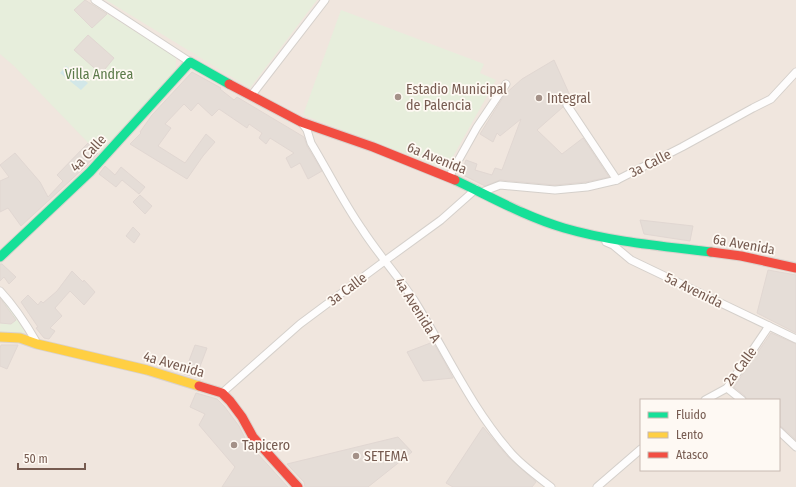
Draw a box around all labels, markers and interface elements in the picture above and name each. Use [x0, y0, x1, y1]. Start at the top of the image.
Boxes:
park label: Villa Andrea [65, 66, 133, 83]
place label: Estadio Municipal de Palencia [406, 81, 507, 114]
place label: Integral [547, 90, 591, 107]
marker: Estadio Municipal de Palencia [393, 92, 403, 102]
marker: Integral [534, 93, 544, 103]
street label: 4a Calle [67, 131, 110, 176]
street label: 6a Avenida [405, 139, 469, 178]
street label: 3a Calle [627, 146, 674, 181]
street label: 6a Avenida [712, 231, 776, 258]
street label: 3a Calle [324, 269, 370, 310]
street label: 5a Avenida [662, 269, 726, 312]
street label: 4a Avenida A [391, 275, 445, 346]
street label: 2a Calle [720, 343, 761, 389]
street label: 4a Avenida [141, 348, 206, 381]
legend [640, 399, 780, 471]
text: Fluido [676, 408, 706, 422]
text: Lento [676, 428, 703, 442]
place label: Tapicero [242, 437, 290, 454]
marker: Tapicero [229, 440, 239, 450]
scale bar [18, 445, 85, 471]
place label: SETEMA [364, 448, 409, 465]
text: Atasco [676, 448, 708, 462]
marker: SETEMA [351, 451, 361, 461]
text: 50 m [24, 452, 48, 466]

